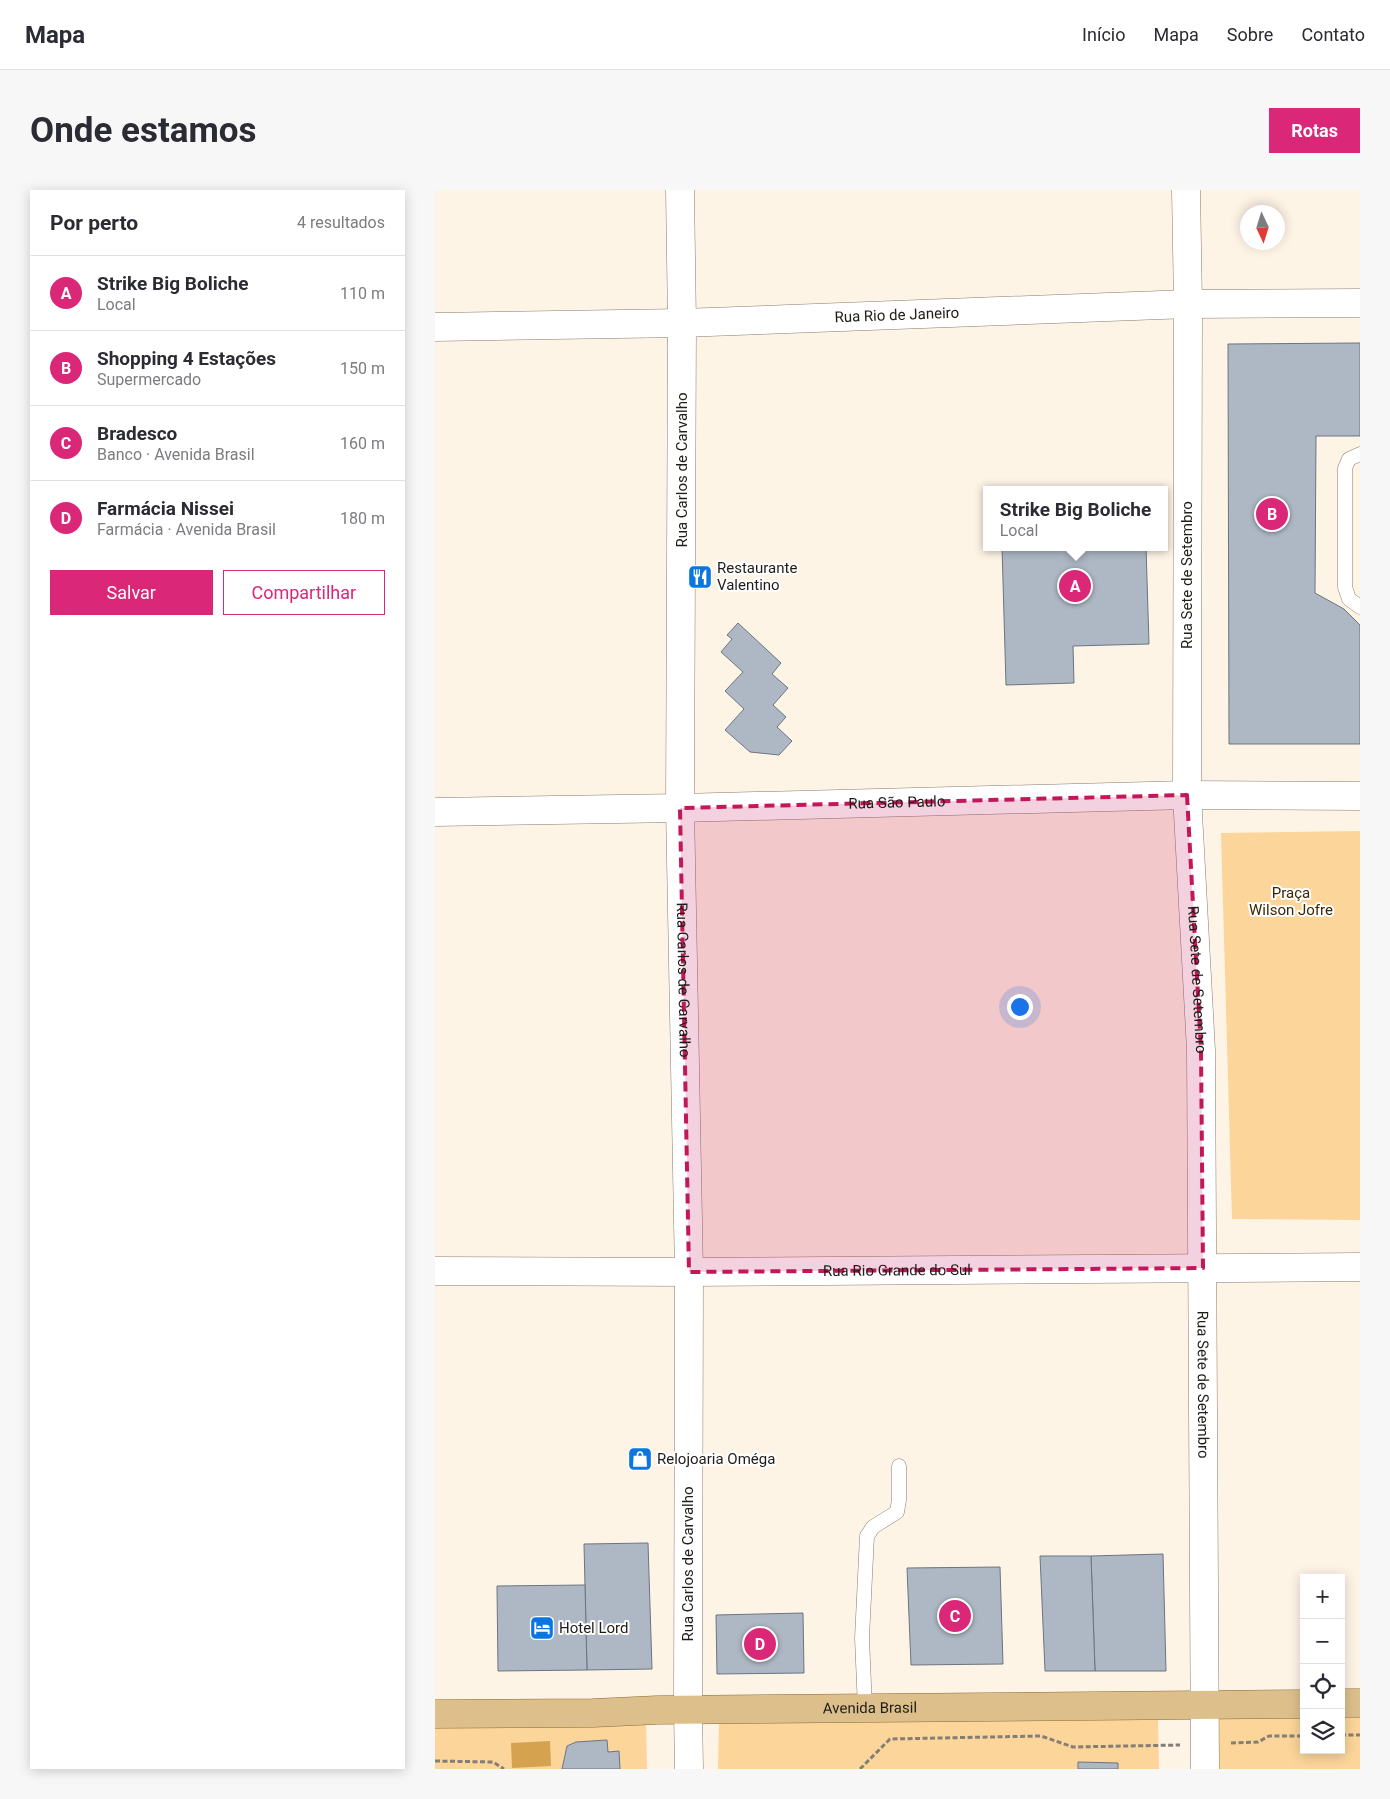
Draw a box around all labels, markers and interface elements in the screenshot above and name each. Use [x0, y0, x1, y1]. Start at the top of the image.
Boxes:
text: Mapa [25, 21, 85, 49]
text: Início [1082, 24, 1125, 45]
text: Mapa [1153, 24, 1199, 45]
text: Sobre [1227, 24, 1273, 45]
text: Contato [1301, 24, 1365, 45]
button: Rotas [1269, 108, 1360, 153]
text: Onde estamos [30, 110, 257, 151]
north arrow [1240, 205, 1285, 250]
text: Por perto [50, 211, 138, 235]
text: 4 resultados [297, 213, 385, 232]
text: Strike Big Boliche [97, 272, 249, 295]
text: A [61, 284, 71, 303]
text: 110 m [340, 284, 385, 303]
text: Local [97, 295, 136, 314]
street label: Rua Rio de Janeiro [834, 304, 959, 326]
text: Shopping 4 Estações [97, 347, 276, 370]
text: B [61, 359, 71, 378]
text: 150 m [340, 359, 385, 378]
text: Supermercado [97, 370, 201, 389]
street label: Rua Carlos de Carvalho [673, 392, 691, 548]
text: Bradesco [97, 422, 177, 445]
text: C [61, 434, 71, 453]
text: 160 m [340, 434, 385, 453]
text: Banco · Avenida Brasil [97, 445, 255, 464]
popup [983, 486, 1168, 551]
pin: B [1256, 495, 1288, 533]
text: Farmácia Nissei [97, 497, 234, 520]
text: Strike Big Boliche [1000, 498, 1151, 521]
street label: Rua Sete de Setembro [1178, 501, 1196, 649]
text: D [61, 509, 71, 528]
text: 180 m [340, 509, 385, 528]
text: Farmácia · Avenida Brasil [97, 520, 276, 539]
text: Local [1000, 521, 1038, 540]
place label: Restaurante Valentino [717, 559, 797, 594]
restaurant icon: Restaurante Valentino [687, 564, 713, 590]
pin: A [1059, 567, 1091, 605]
button: Salvar [50, 570, 213, 615]
button: Compartilhar [223, 570, 385, 615]
street label: Rua São Paulo [848, 792, 946, 813]
park label: Praça Wilson Jofre [1249, 884, 1333, 919]
street label: Rua Carlos de Carvalho [673, 902, 694, 1058]
street label: Rua Sete de Setembro [1184, 905, 1210, 1054]
your location [1007, 994, 1033, 1020]
street label: Rua Rio Grande do Sul [823, 1261, 971, 1280]
street label: Rua Sete de Setembro [1193, 1311, 1212, 1459]
shop icon: Relojoaria Oméga [627, 1446, 653, 1472]
place label: Relojoaria Oméga [657, 1450, 775, 1468]
street label: Rua Carlos de Carvalho [679, 1486, 697, 1642]
map controls [1300, 1574, 1345, 1754]
button: + [1300, 1574, 1345, 1619]
pin: C [939, 1597, 971, 1635]
hotel icon: Hotel Lord [529, 1615, 555, 1641]
place label: Hotel Lord [559, 1619, 629, 1637]
button: − [1300, 1619, 1345, 1664]
pin: D [744, 1625, 776, 1663]
button: locate [1300, 1664, 1345, 1709]
street label: Avenida Brasil [823, 1699, 917, 1717]
button: layers [1300, 1709, 1345, 1754]

